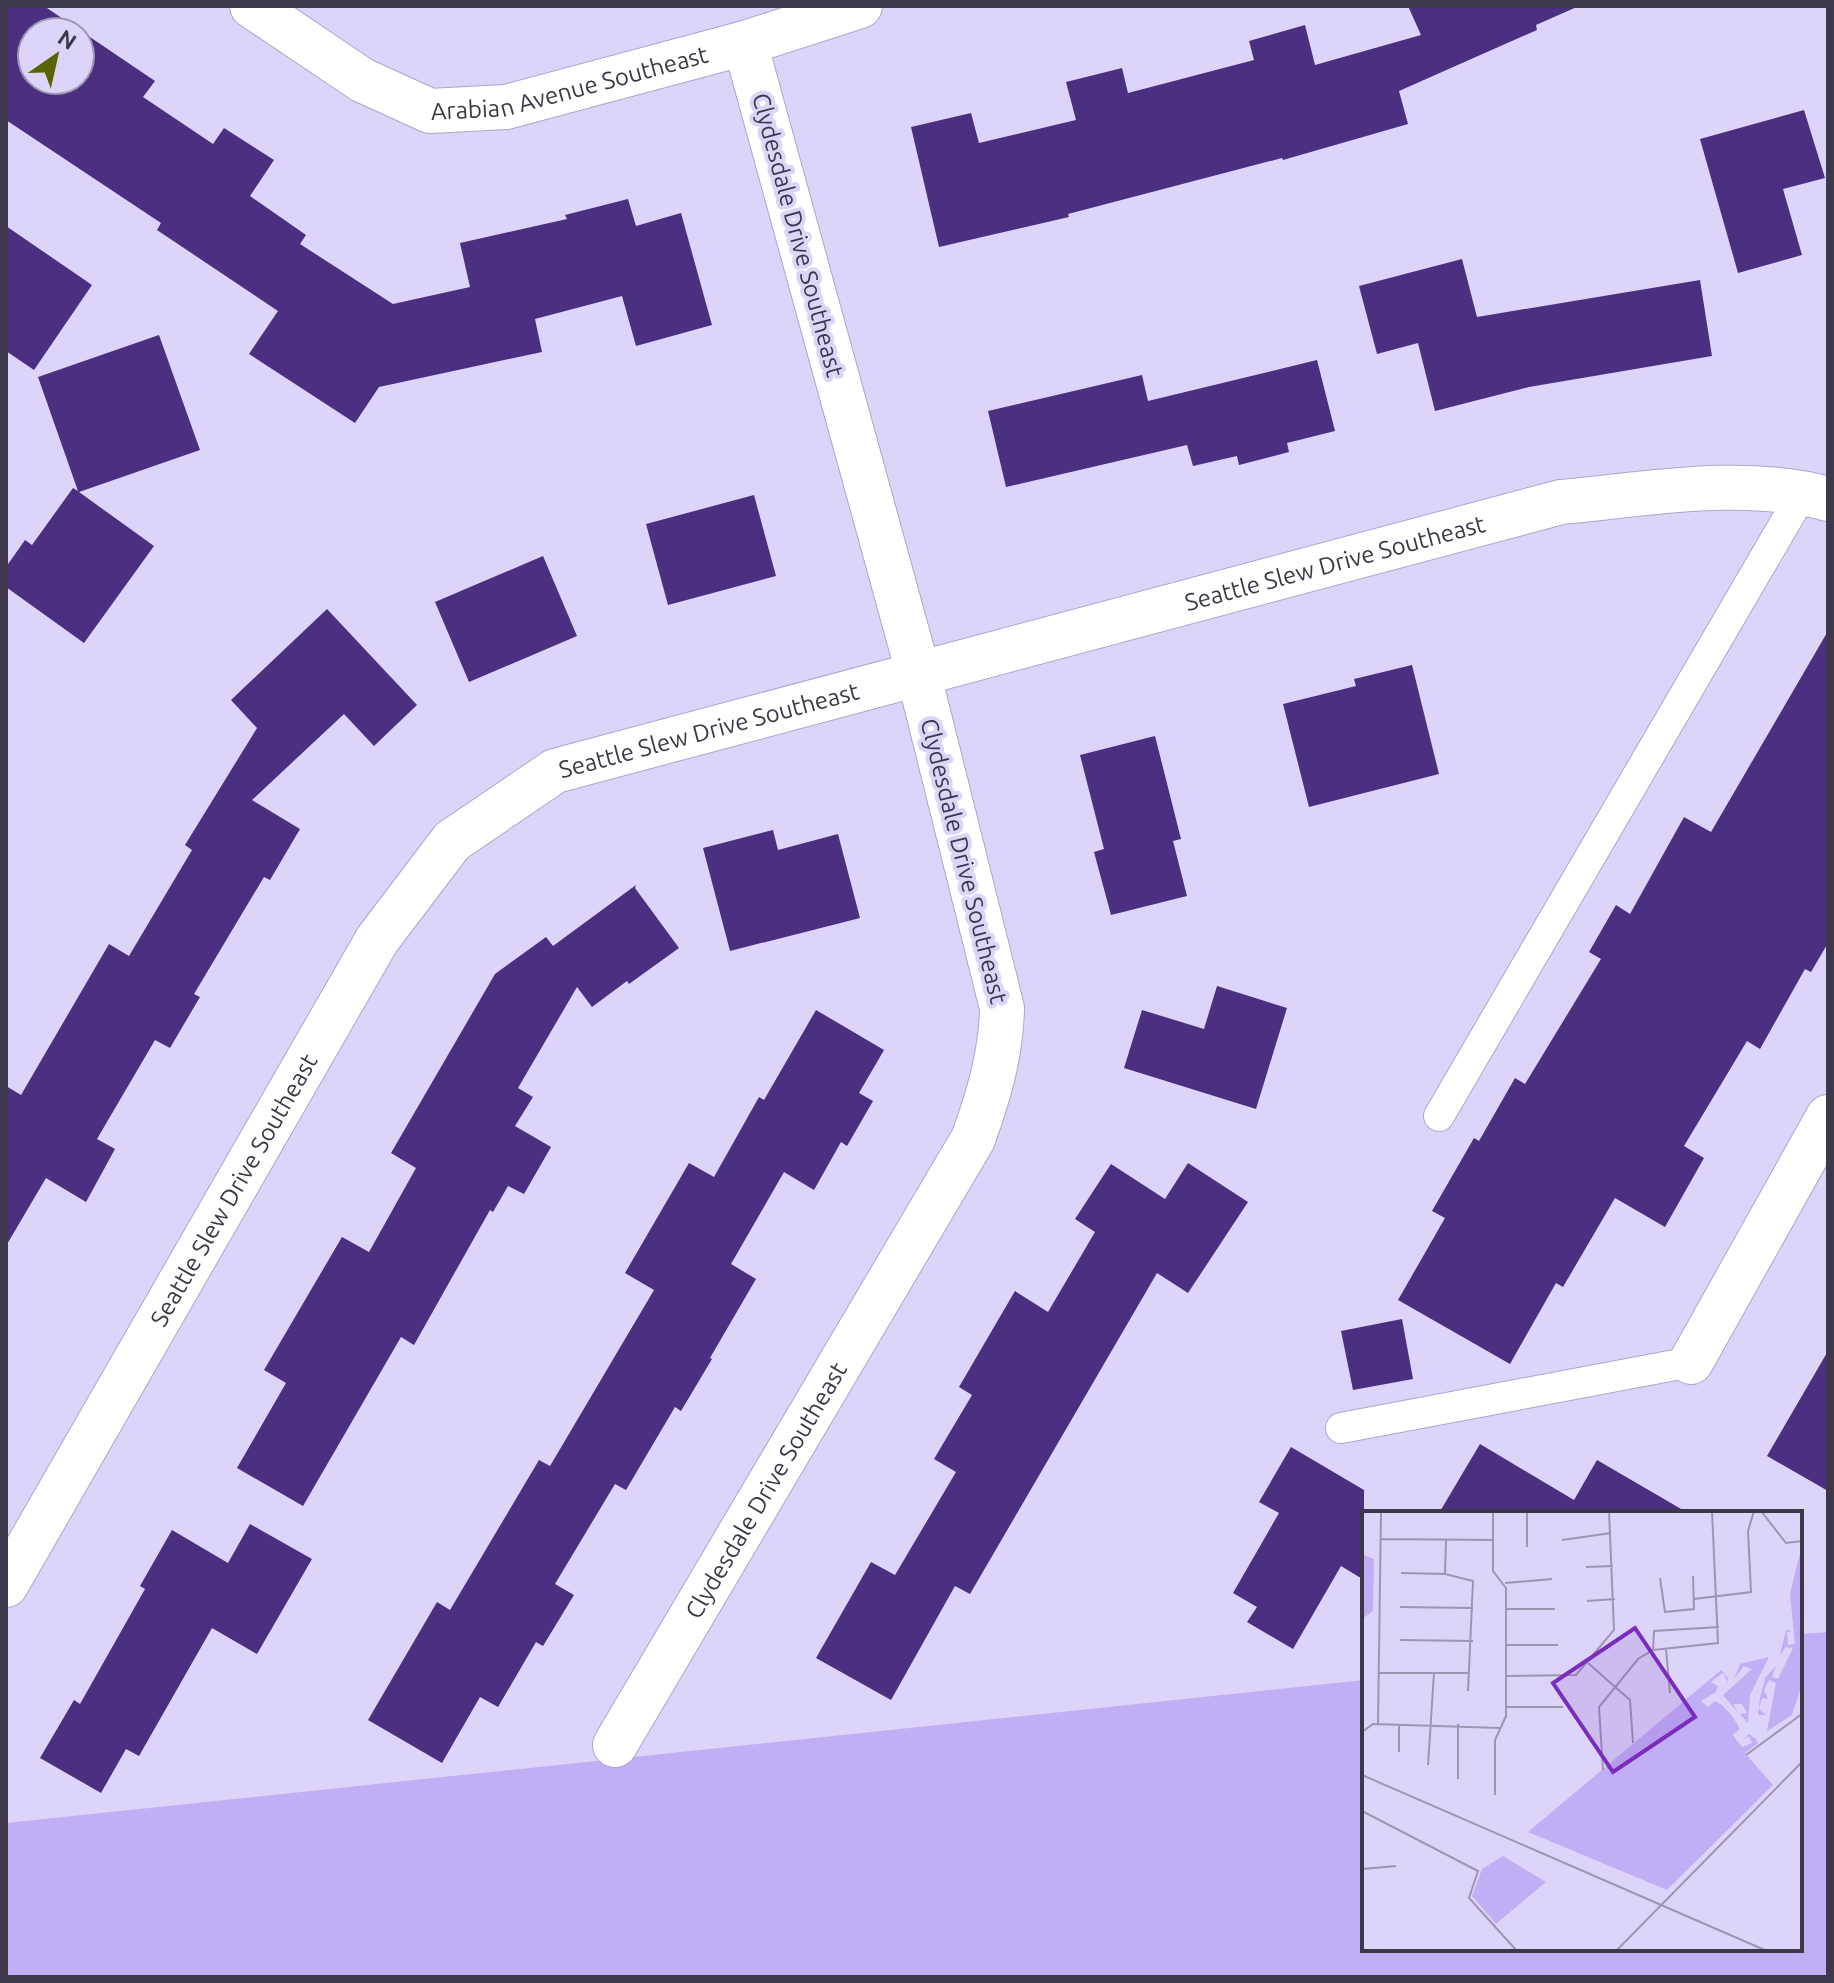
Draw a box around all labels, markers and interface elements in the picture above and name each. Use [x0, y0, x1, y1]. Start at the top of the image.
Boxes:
north arrow [16, 16, 96, 96]
text: N [54, 24, 81, 54]
street label: Arabian Avenue Southeast [430, 40, 711, 124]
street label: Clydesdale Drive Southeast [747, 90, 849, 380]
street label: Seattle Slew Drive Southeast [1182, 509, 1488, 616]
street label: Seattle Slew Drive Southeast [556, 677, 862, 783]
street label: Clydesdale Drive Southeast [915, 716, 1013, 1007]
street label: Seattle Slew Drive Southeast [144, 1048, 323, 1331]
street label: Clydesdale Drive Southeast [679, 1357, 852, 1623]
inset map [1362, 1511, 1802, 1951]

